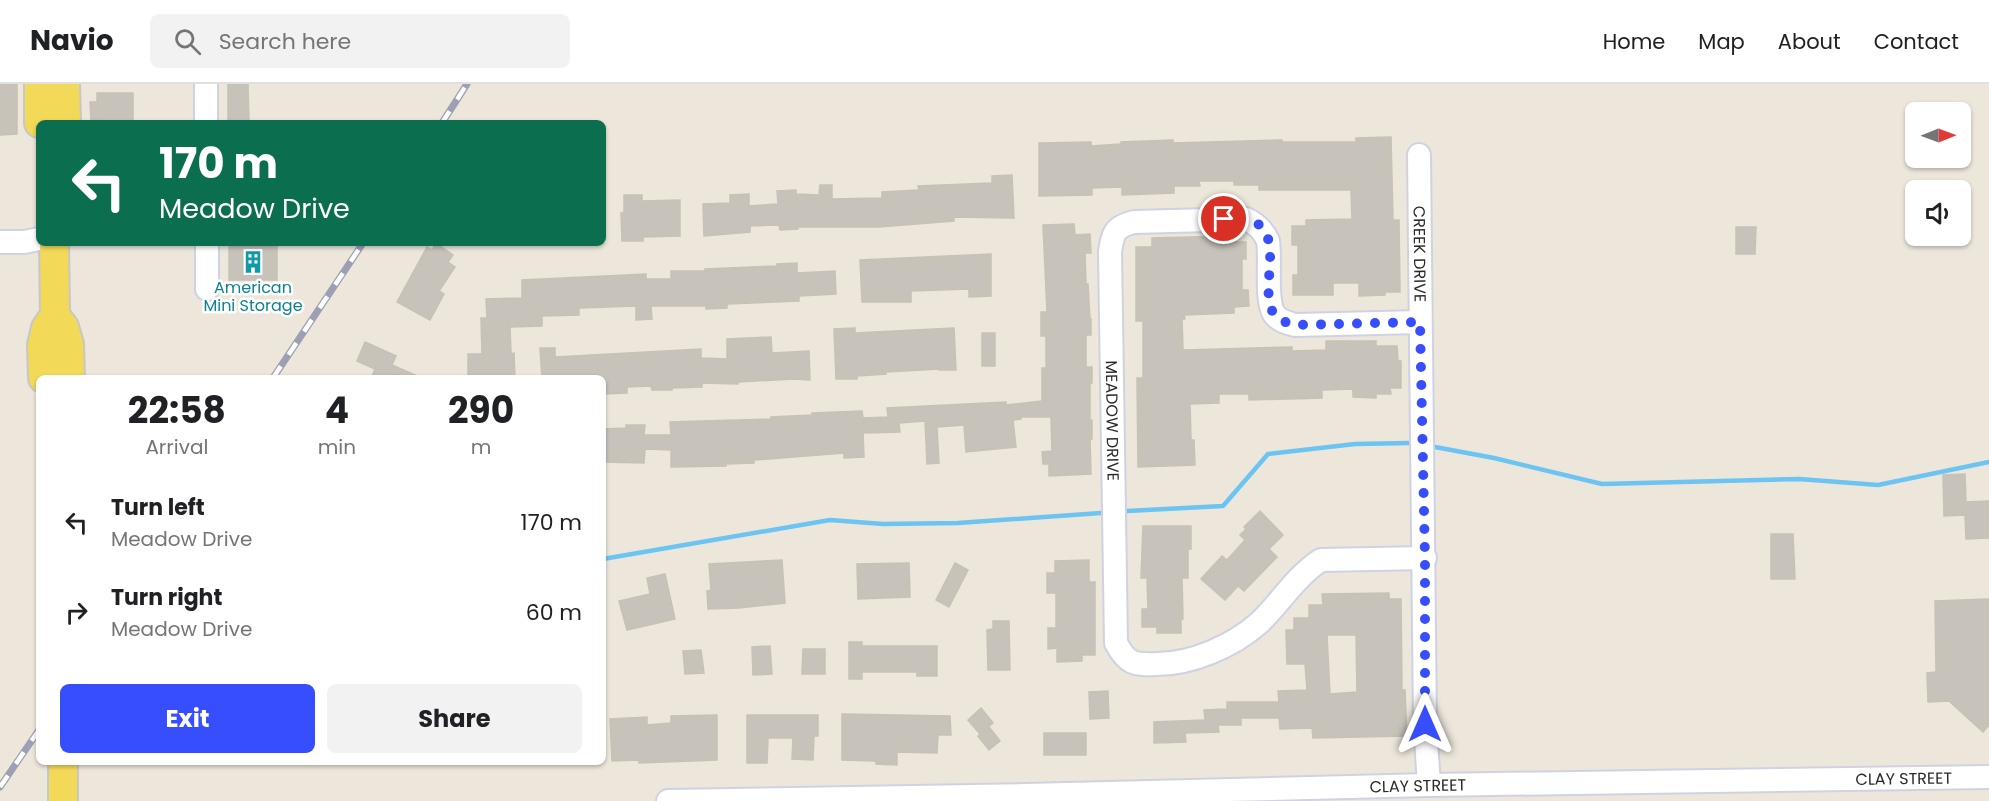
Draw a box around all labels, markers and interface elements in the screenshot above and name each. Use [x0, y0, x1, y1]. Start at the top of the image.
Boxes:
search box [150, 14, 570, 68]
text: Navio [30, 21, 114, 60]
icon: search [171, 25, 204, 58]
text: Search here [219, 26, 351, 57]
text: Home [1603, 27, 1665, 56]
text: Map [1698, 27, 1745, 56]
text: About [1778, 27, 1841, 56]
text: Contact [1874, 27, 1959, 56]
north arrow [1905, 102, 1971, 168]
map controls [1905, 102, 1971, 246]
text: 170 m [159, 134, 278, 193]
icon: left [60, 144, 138, 222]
button: sound [1905, 180, 1971, 246]
text: Meadow Drive [159, 190, 350, 227]
pin [1198, 193, 1249, 244]
icon: arrive [1207, 202, 1240, 235]
street label: CREEK DRIVE [1408, 206, 1432, 302]
building icon: American Mini Storage [240, 249, 266, 275]
place label: American Mini Storage [203, 276, 303, 317]
street label: MEADOW DRIVE [1100, 360, 1125, 481]
text: 22:58 [128, 385, 226, 436]
text: 4 [325, 385, 349, 436]
text: 290 [448, 385, 514, 436]
text: Arrival [145, 433, 208, 461]
text: min [318, 433, 356, 461]
text: m [471, 433, 491, 461]
text: Turn left [111, 492, 205, 523]
icon: left [60, 506, 93, 539]
text: 170 m [521, 507, 582, 538]
text: Meadow Drive [111, 525, 252, 553]
text: Turn right [111, 582, 222, 613]
icon: right [60, 596, 93, 629]
text: 60 m [526, 597, 582, 628]
text: Meadow Drive [111, 615, 252, 643]
button: Exit [60, 684, 315, 753]
button: Share [327, 684, 582, 753]
position arrow [1393, 692, 1457, 756]
street label: CLAY STREET [1855, 767, 1953, 791]
street label: CLAY STREET [1369, 773, 1467, 798]

